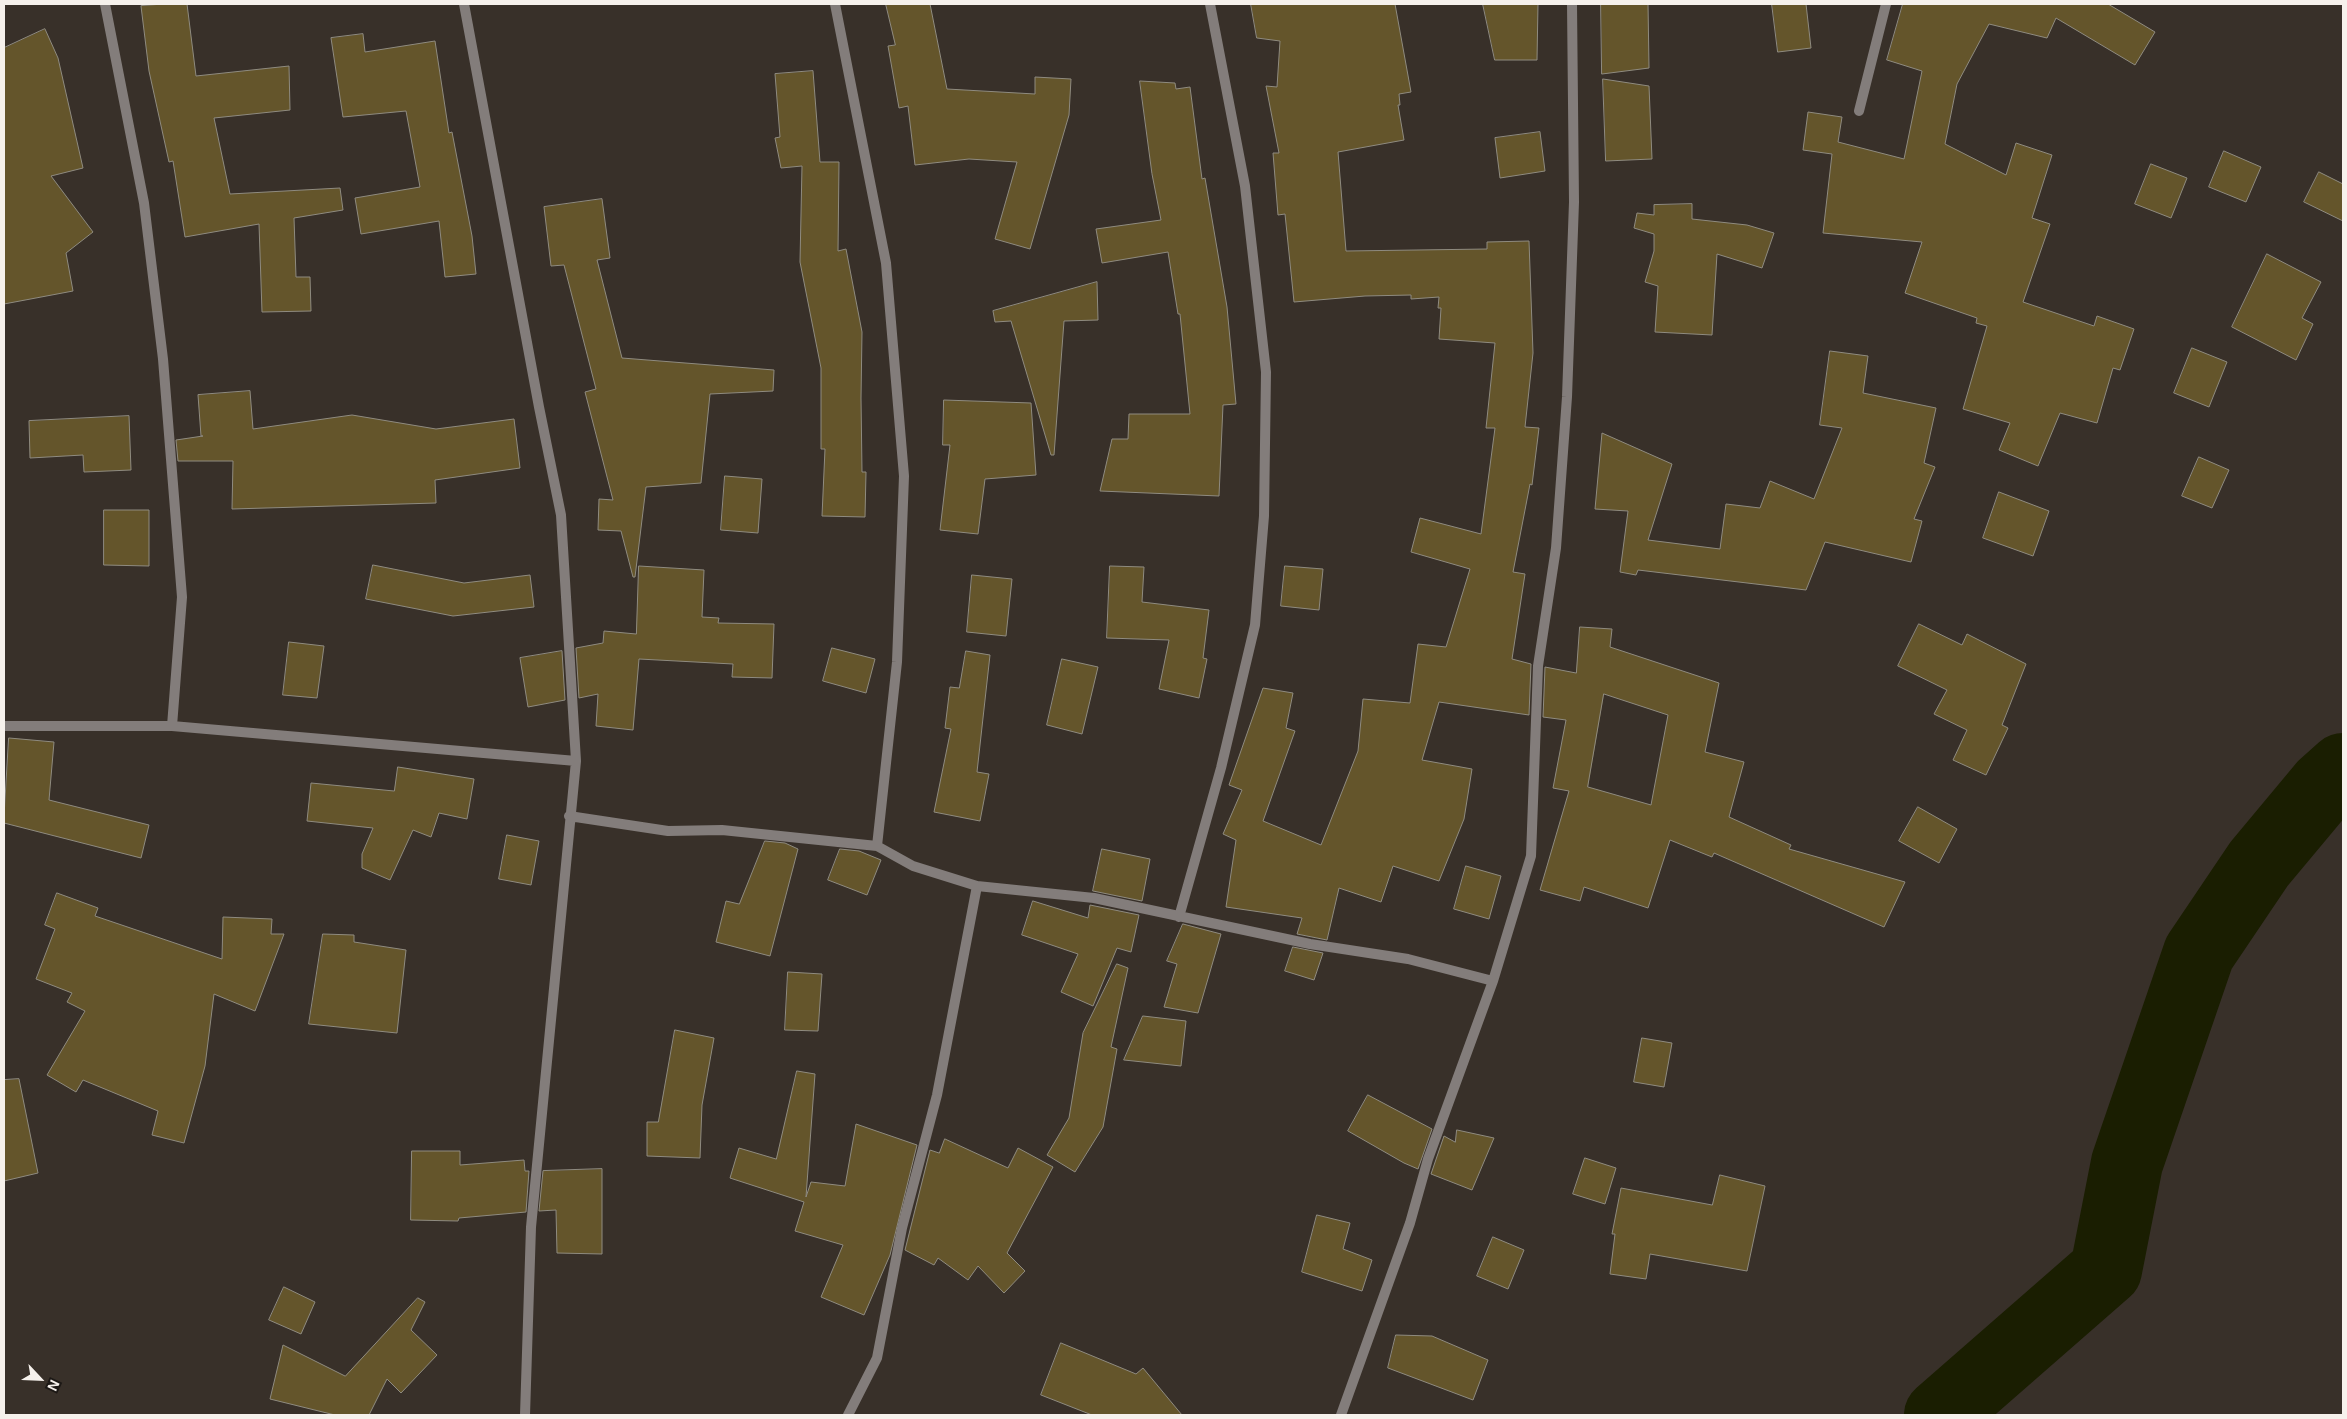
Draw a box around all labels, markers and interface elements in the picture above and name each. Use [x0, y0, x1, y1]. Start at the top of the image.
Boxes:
north arrow [15, 1354, 65, 1404]
text: N [44, 1377, 63, 1393]

